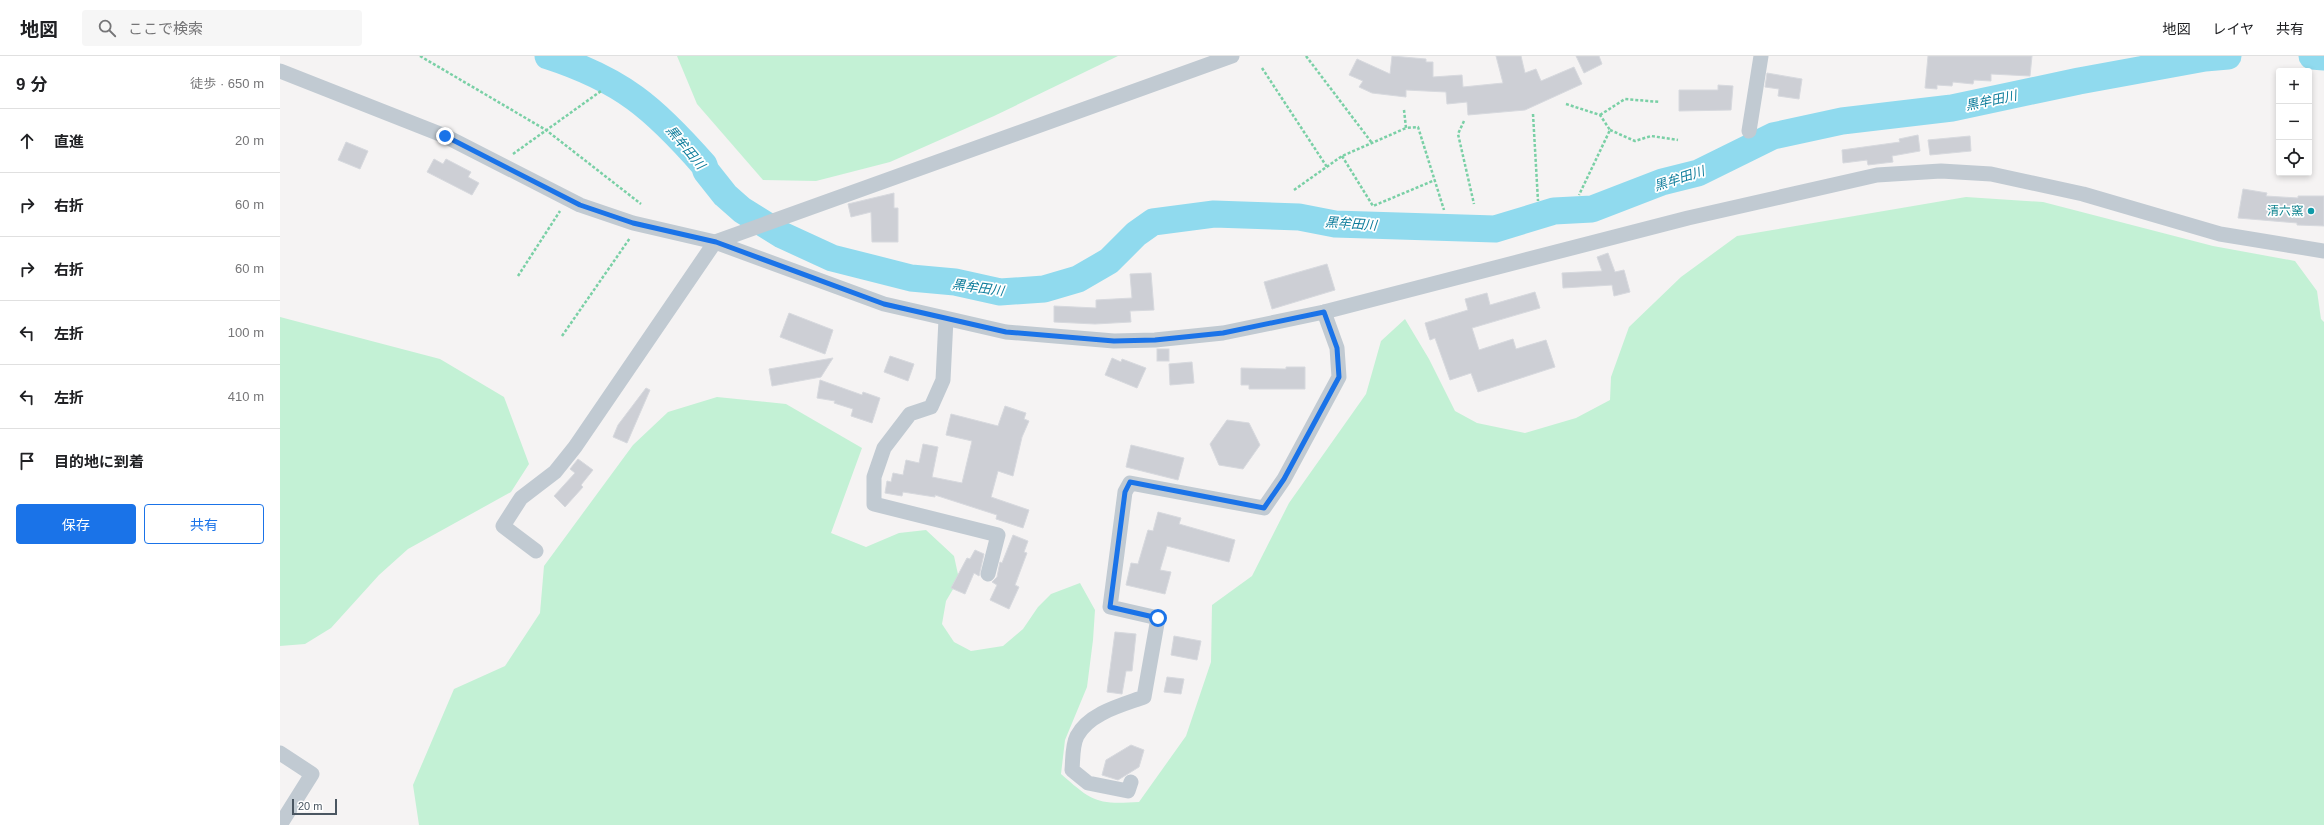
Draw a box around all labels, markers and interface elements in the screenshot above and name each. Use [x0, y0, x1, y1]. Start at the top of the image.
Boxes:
search box [82, 10, 362, 46]
icon: search [96, 17, 118, 39]
text: 地図 [20, 19, 58, 40]
text: ここで検索 [128, 20, 203, 37]
text: 地図 [2162, 21, 2190, 37]
text: レイヤ [2212, 21, 2254, 37]
text: 共有 [2276, 21, 2304, 37]
map controls [2276, 68, 2312, 176]
button: + [2276, 68, 2312, 104]
text: 9 分 [16, 75, 47, 94]
text: 徒歩 · 650 m [190, 76, 264, 91]
water label: 黒牟田川 [1964, 87, 2020, 113]
button: − [2276, 104, 2312, 140]
water label: 黒牟田川 [663, 123, 709, 174]
route end [436, 127, 454, 145]
icon: ahead [16, 130, 38, 152]
text: 直進 [54, 133, 84, 150]
text: 20 m [235, 133, 264, 148]
button: locate [2276, 140, 2312, 176]
water label: 黒牟田川 [1652, 163, 1708, 194]
icon: right [16, 194, 38, 216]
text: 右折 [54, 197, 84, 214]
text: 60 m [235, 197, 264, 212]
place label: 清六窯 [2267, 204, 2303, 218]
marker: 清六窯 [2306, 206, 2316, 216]
water label: 黒牟田川 [1324, 214, 1379, 233]
icon: right [16, 258, 38, 280]
text: 右折 [54, 261, 84, 278]
text: 60 m [235, 261, 264, 276]
water label: 黒牟田川 [951, 276, 1007, 299]
icon: left [16, 322, 38, 344]
text: 左折 [54, 325, 84, 342]
text: 100 m [228, 325, 264, 340]
icon: left [16, 386, 38, 408]
text: 左折 [54, 389, 84, 406]
text: 410 m [228, 389, 264, 404]
icon: arrive [16, 450, 38, 472]
text: 目的地に到着 [54, 453, 144, 470]
button: 保存 [16, 504, 136, 544]
button: 共有 [144, 504, 264, 544]
route start [1149, 609, 1167, 627]
scale bar [292, 797, 337, 816]
text: 20 m [298, 800, 322, 812]

